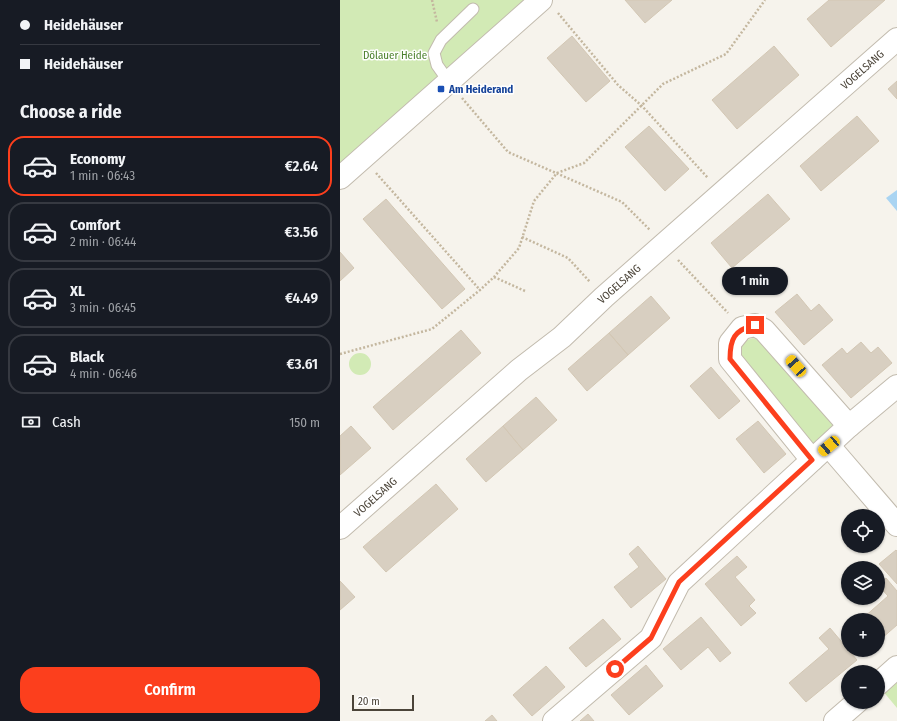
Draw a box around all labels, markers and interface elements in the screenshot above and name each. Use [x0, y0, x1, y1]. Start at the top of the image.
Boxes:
text: Heidehäuser [44, 16, 123, 34]
street label: VOGELSANG [838, 47, 886, 92]
park label: Dölauer Heide [363, 49, 427, 62]
text: Heidehäuser [44, 55, 123, 73]
place label: Am Heiderand [448, 83, 513, 96]
marker: Am Heiderand [436, 84, 446, 94]
text: Choose a ride [20, 101, 122, 123]
icon: car [22, 148, 58, 184]
text: Economy [70, 150, 125, 168]
text: €2.64 [285, 157, 318, 175]
text: 1 min · 06:43 [70, 168, 135, 183]
icon: car [22, 214, 58, 250]
text: Comfort [70, 216, 121, 234]
text: €3.56 [284, 223, 318, 241]
text: 2 min · 06:44 [70, 234, 136, 249]
street label: VOGELSANG [595, 261, 643, 306]
callout: 1 min [722, 267, 788, 295]
text: 1 min [741, 273, 769, 288]
icon: car [22, 280, 58, 316]
text: XL [70, 282, 85, 300]
text: €4.49 [285, 289, 318, 307]
text: 3 min · 06:45 [70, 300, 136, 315]
route end [746, 316, 764, 334]
icon: car [22, 346, 58, 382]
text: Black [70, 348, 104, 366]
car [784, 353, 808, 379]
text: €3.61 [287, 355, 318, 373]
text: 4 min · 06:46 [70, 366, 137, 381]
icon: cash [20, 411, 42, 433]
text: Cash [52, 413, 81, 431]
text: 150 m [289, 415, 320, 430]
car [816, 434, 842, 458]
street label: VOGELSANG [351, 475, 399, 519]
map controls [841, 509, 885, 709]
button: locate [841, 509, 885, 553]
button: layers [841, 561, 885, 605]
button: + [841, 613, 885, 657]
route start [606, 660, 624, 678]
button: − [841, 665, 885, 709]
button: Confirm [20, 667, 320, 713]
scale bar [352, 693, 414, 712]
text: 20 m [358, 695, 380, 708]

